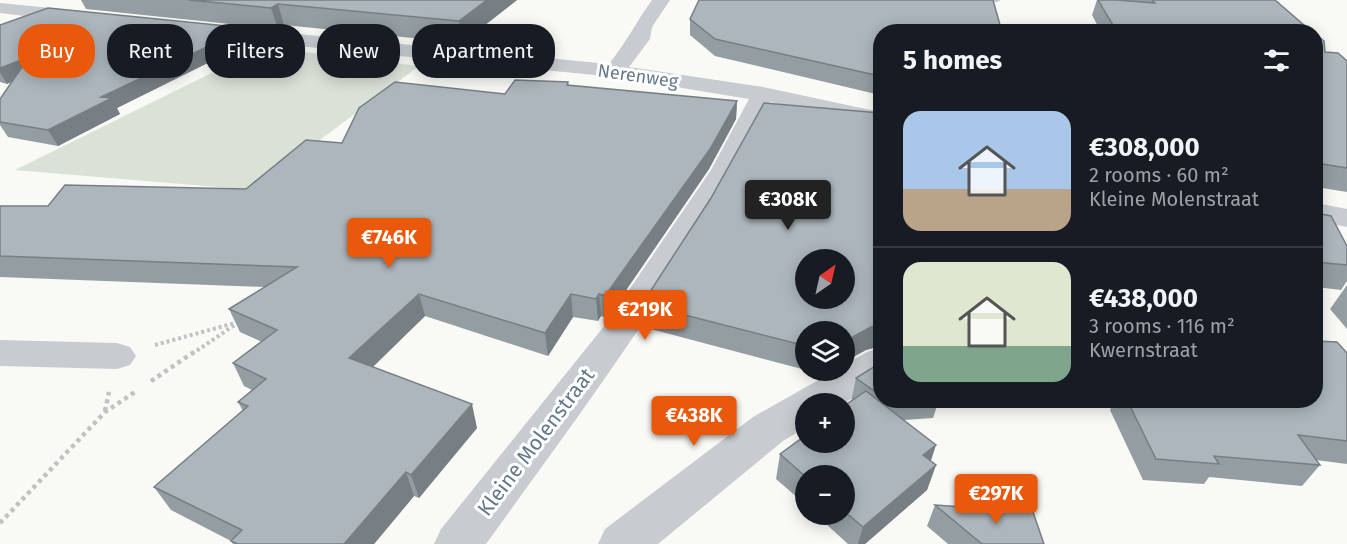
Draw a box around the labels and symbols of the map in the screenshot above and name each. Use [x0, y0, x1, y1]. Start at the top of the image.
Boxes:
street label: Nerenweg [596, 59, 680, 93]
pin: €308K [746, 180, 830, 231]
pin: €746K [347, 218, 431, 269]
north arrow [795, 249, 855, 309]
pin: €219K [603, 290, 687, 341]
street label: Kleine Molenstraat [472, 363, 600, 521]
pin: €438K [652, 396, 736, 447]
pin: €297K [954, 474, 1038, 525]

